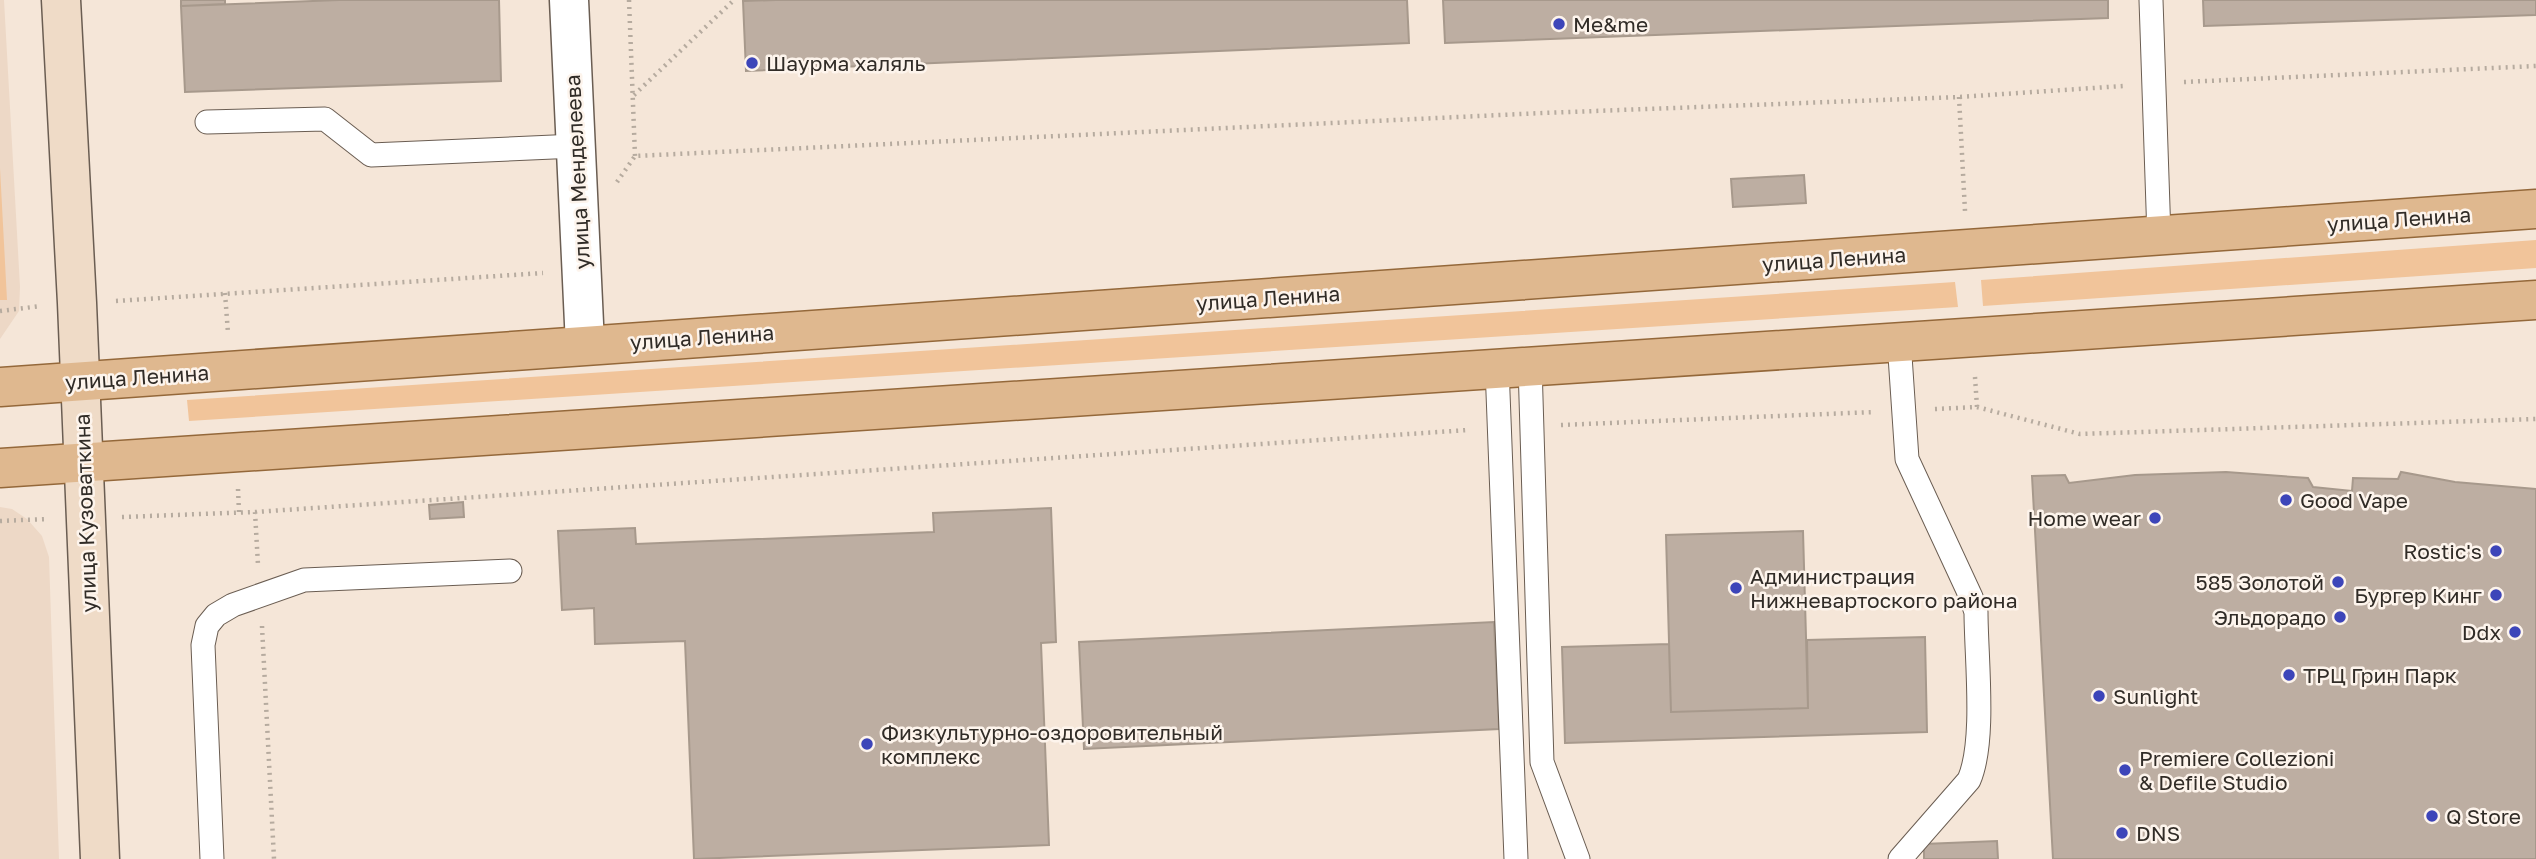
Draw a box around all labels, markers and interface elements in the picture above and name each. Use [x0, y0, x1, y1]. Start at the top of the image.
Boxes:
place label: Me&me [1573, 11, 1648, 37]
marker: Me&me [1551, 16, 1567, 32]
place label: Шаурма халяль [766, 50, 926, 76]
marker: Шаурма халяль [744, 55, 760, 71]
street label: улица Менделеева [559, 74, 595, 270]
street label: улица Ленина [2326, 201, 2472, 237]
street label: улица Ленина [1761, 241, 1907, 277]
street label: улица Ленина [1195, 280, 1341, 316]
street label: улица Ленина [629, 319, 775, 355]
street label: улица Ленина [64, 359, 210, 395]
street label: улица Кузоваткина [69, 413, 101, 613]
place label: Good Vape [2300, 487, 2408, 513]
marker: Good Vape [2278, 492, 2294, 508]
place label: Home wear [2027, 505, 2141, 531]
marker: Home wear [2147, 510, 2163, 526]
place label: Rostic's [2403, 538, 2482, 564]
marker: Rostic's [2488, 543, 2504, 559]
place label: Администрация Нижневартоского района [1750, 563, 2018, 613]
place label: 585 Золотой [2196, 569, 2324, 595]
marker: 585 Золотой [2330, 574, 2346, 590]
marker: Администрация Нижневартоского района [1728, 580, 1744, 596]
place label: Бургер Кинг [2354, 582, 2482, 608]
marker: Бургер Кинг [2488, 587, 2504, 603]
place label: Эльдорадо [2214, 604, 2326, 630]
marker: Эльдорадо [2332, 609, 2348, 625]
place label: Ddx [2462, 619, 2501, 645]
marker: Ddx [2507, 624, 2523, 640]
place label: ТРЦ Грин Парк [2303, 662, 2457, 688]
marker: ТРЦ Грин Парк [2281, 667, 2297, 683]
place label: Sunlight [2113, 683, 2198, 709]
marker: Sunlight [2091, 688, 2107, 704]
place label: Физкультурно-оздоровительный комплекс [881, 719, 1223, 769]
marker: Физкультурно-оздоровительный комплекс [859, 736, 875, 752]
place label: Premiere Collezioni & Defile Studio [2139, 745, 2335, 795]
marker: Premiere Collezioni & Defile Studio [2117, 762, 2133, 778]
place label: Q Store [2446, 803, 2521, 829]
marker: Q Store [2424, 808, 2440, 824]
place label: DNS [2136, 820, 2180, 846]
marker: DNS [2114, 825, 2130, 841]

